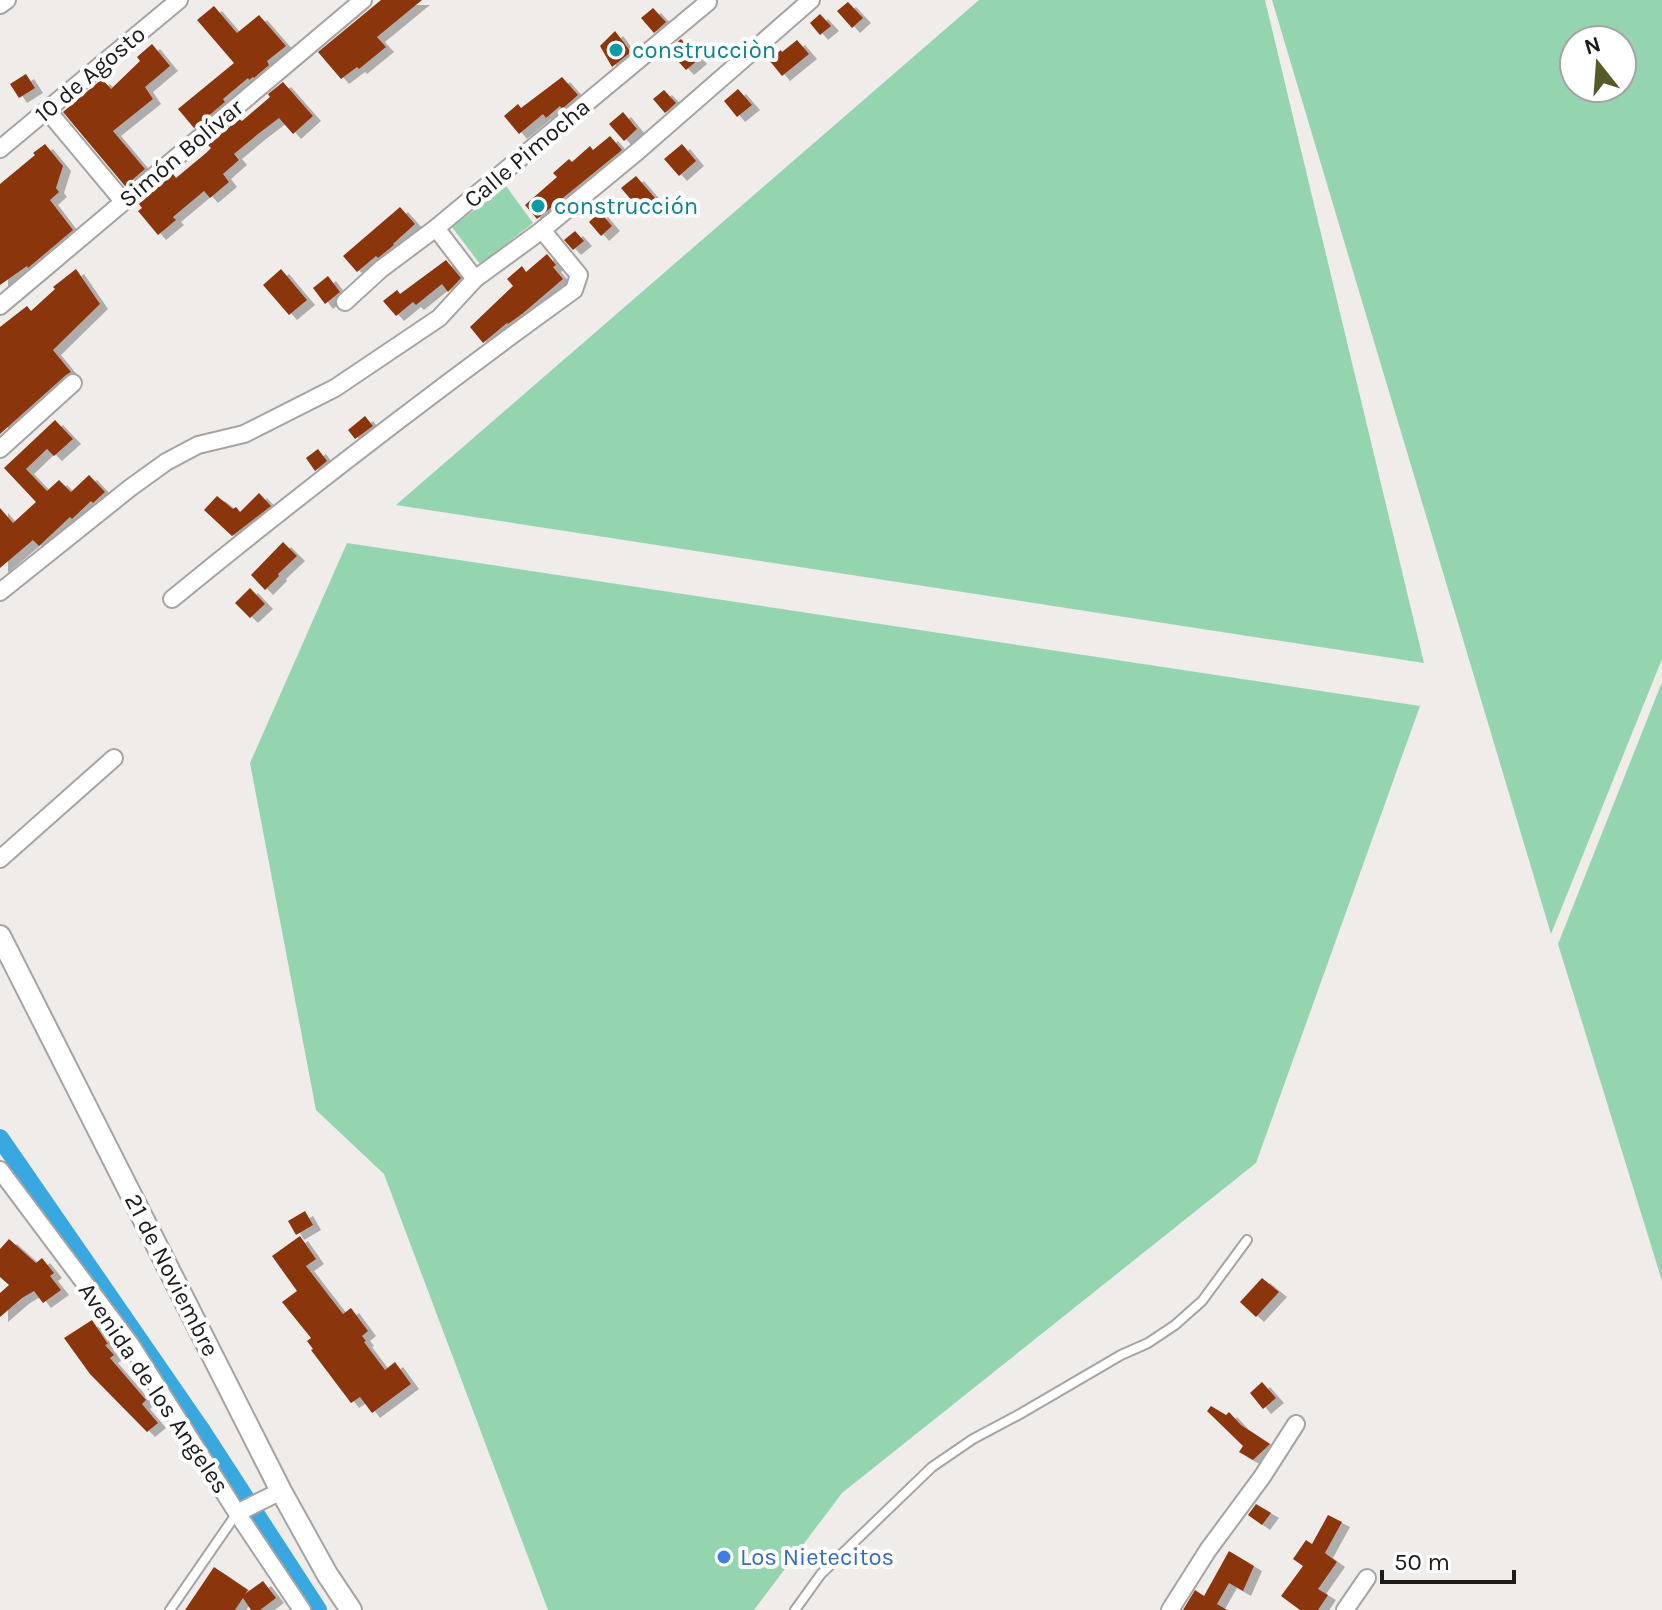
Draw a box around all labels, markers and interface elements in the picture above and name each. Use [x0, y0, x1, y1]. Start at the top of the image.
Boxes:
street label: 10 de Agosto [29, 20, 151, 128]
north arrow [1558, 24, 1638, 104]
text: N [1581, 31, 1604, 61]
place label: construcciòn [632, 36, 776, 64]
marker: construcciòn [607, 41, 625, 59]
street label: Calle Pimocha [458, 92, 596, 214]
street label: Simón Bolívar [113, 93, 249, 213]
place label: construcción [554, 192, 698, 220]
marker: construcción [529, 197, 547, 215]
street label: 21 de Noviembre [119, 1189, 225, 1361]
street label: Avenida de los Angeles [73, 1277, 235, 1499]
scale bar [1382, 1534, 1514, 1584]
place label: Los Nietecitos [740, 1543, 894, 1571]
marker: Los Nietecitos [715, 1548, 733, 1566]
text: 50 m [1394, 1548, 1450, 1576]

